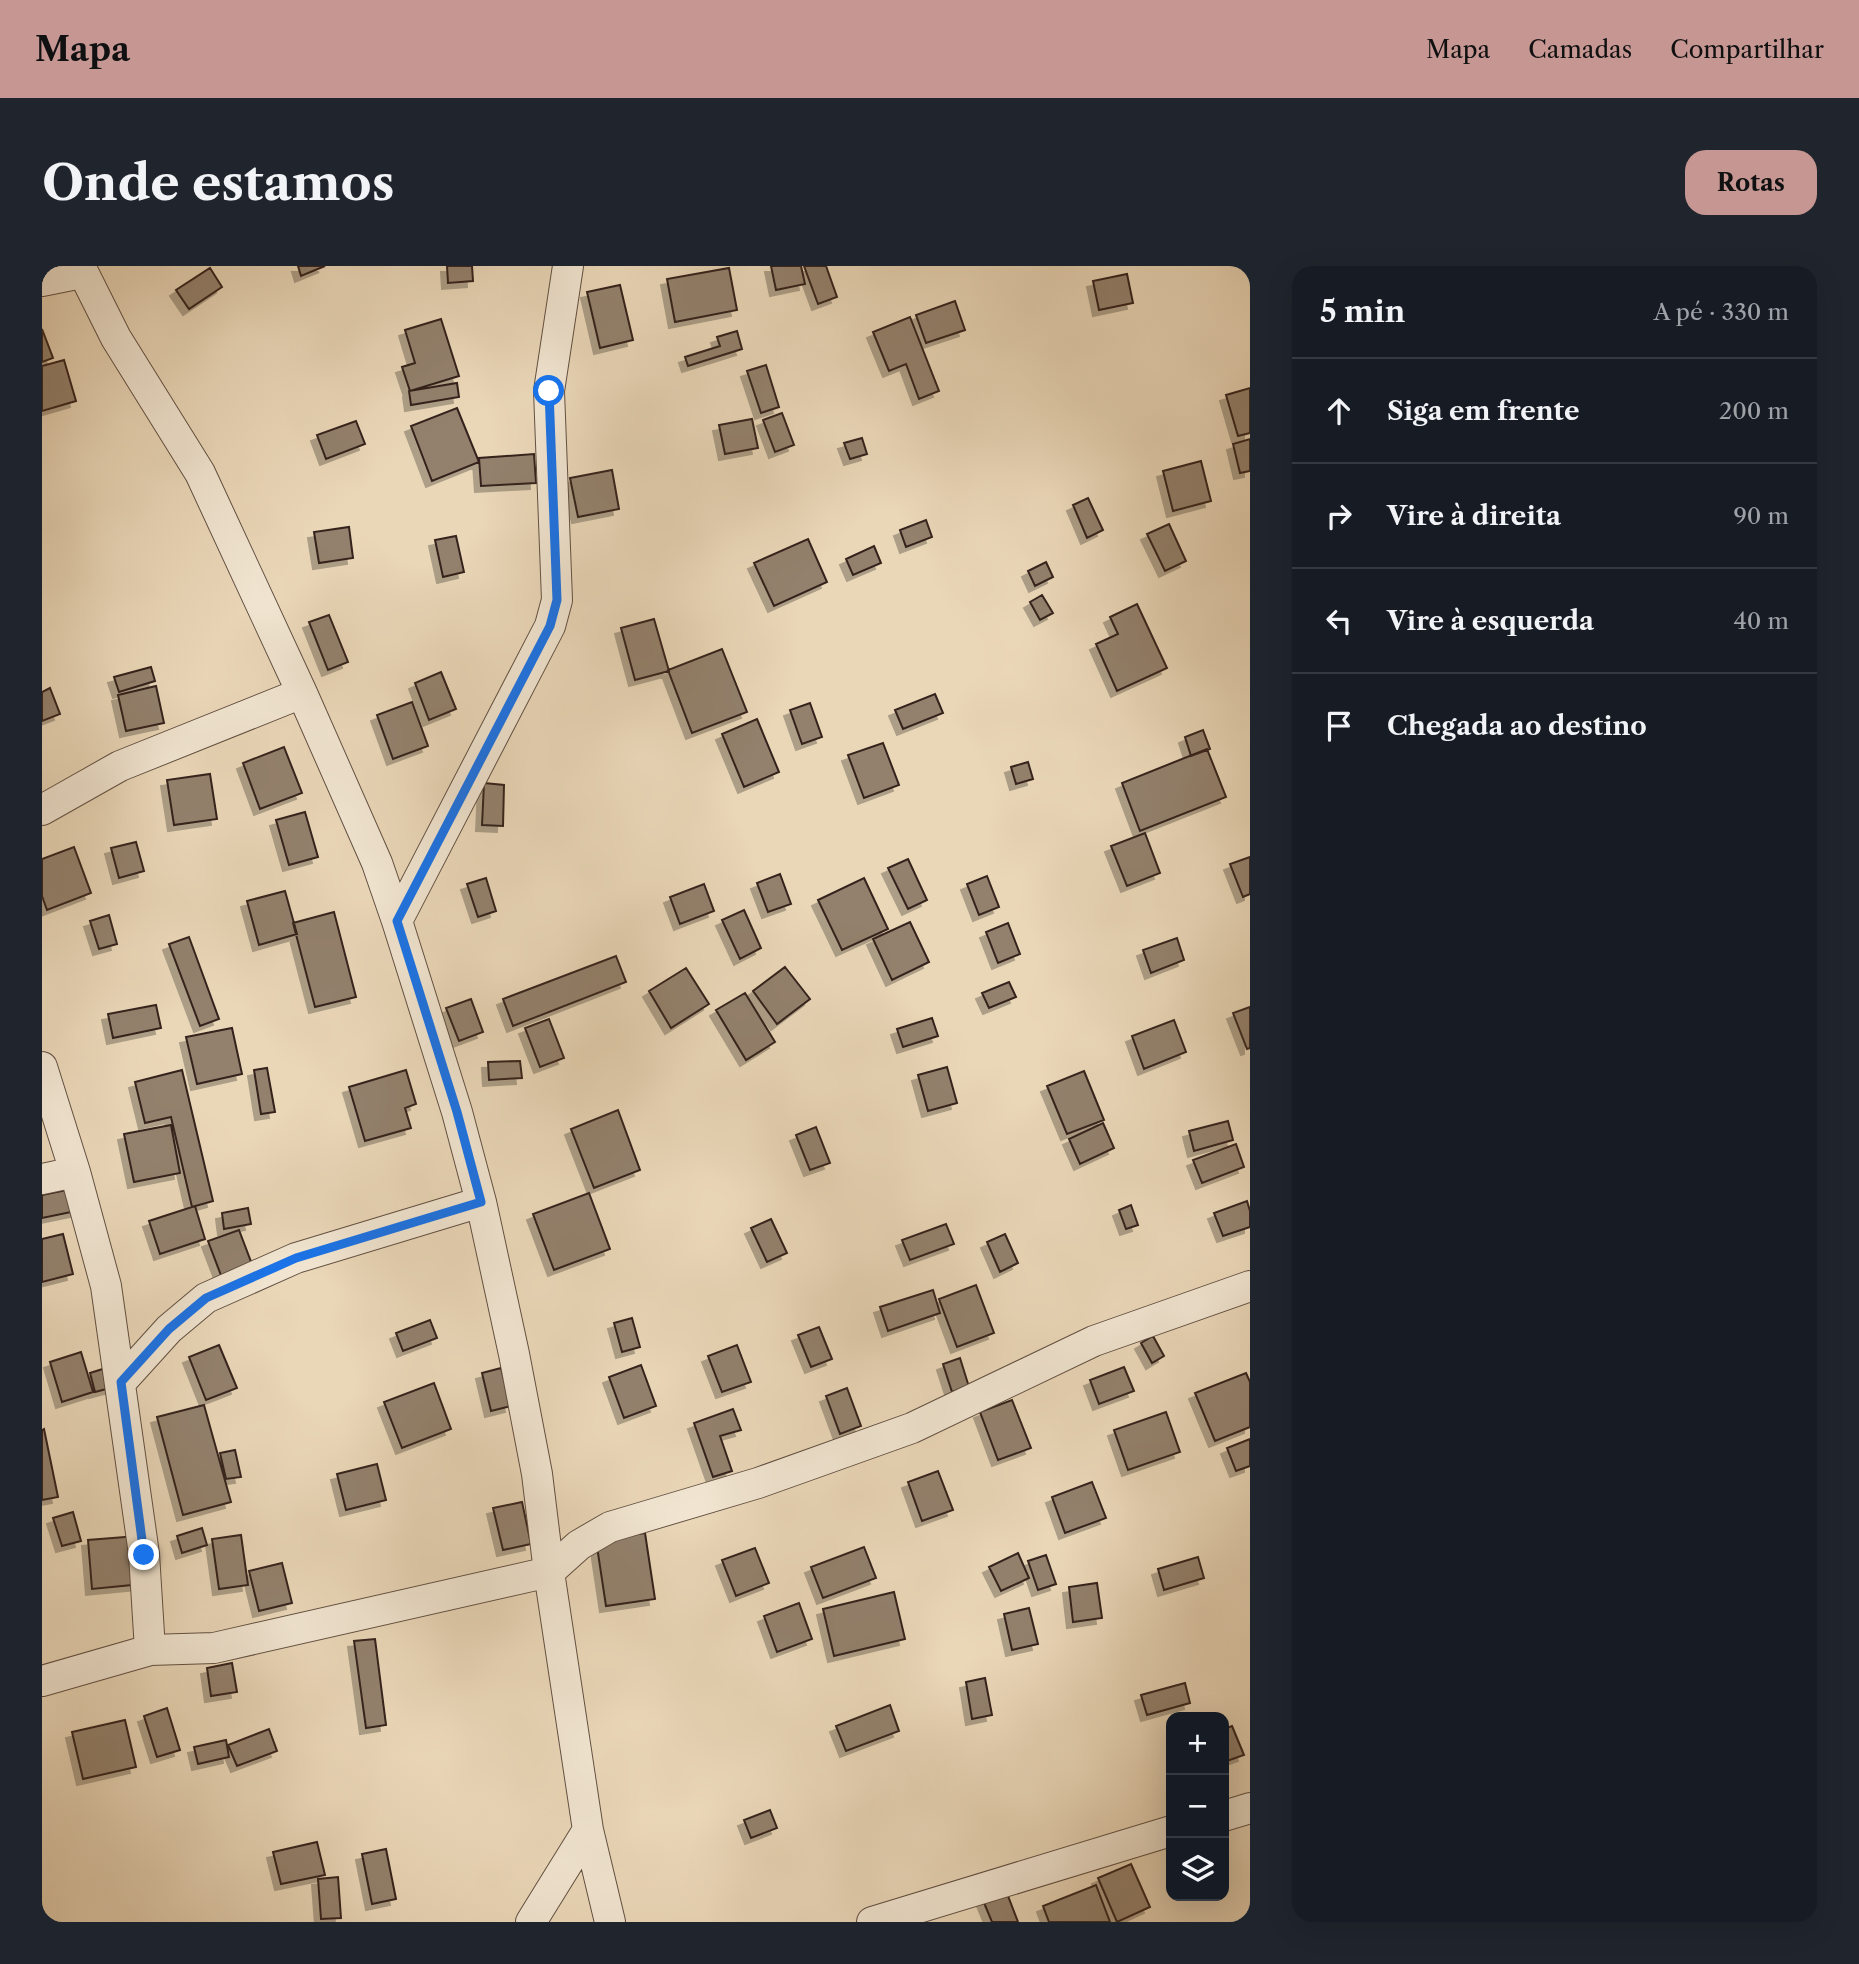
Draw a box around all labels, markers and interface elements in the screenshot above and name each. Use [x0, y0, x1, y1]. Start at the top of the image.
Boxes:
text: Mapa [35, 29, 130, 70]
text: Mapa [1426, 35, 1490, 64]
text: Camadas [1528, 35, 1632, 64]
text: Compartilhar [1670, 35, 1824, 64]
button: Rotas [1685, 150, 1817, 215]
text: Onde estamos [42, 152, 394, 213]
text: 5 min [1320, 293, 1405, 330]
text: A pé · 330 m [1653, 298, 1789, 326]
route start [533, 375, 564, 406]
icon: ahead [1320, 392, 1358, 430]
text: Siga em frente [1387, 395, 1580, 427]
text: 200 m [1719, 397, 1789, 425]
icon: right [1320, 497, 1358, 535]
text: Vire à direita [1387, 500, 1561, 532]
text: 90 m [1733, 502, 1789, 530]
icon: left [1320, 602, 1358, 640]
text: Vire à esquerda [1387, 605, 1594, 637]
text: 40 m [1734, 607, 1789, 635]
icon: arrive [1320, 707, 1358, 745]
text: Chegada ao destino [1387, 710, 1647, 742]
route end [128, 1539, 159, 1570]
map controls [1166, 1712, 1229, 1901]
button: + [1166, 1712, 1229, 1775]
button: − [1166, 1775, 1229, 1838]
button: layers [1166, 1838, 1229, 1901]

